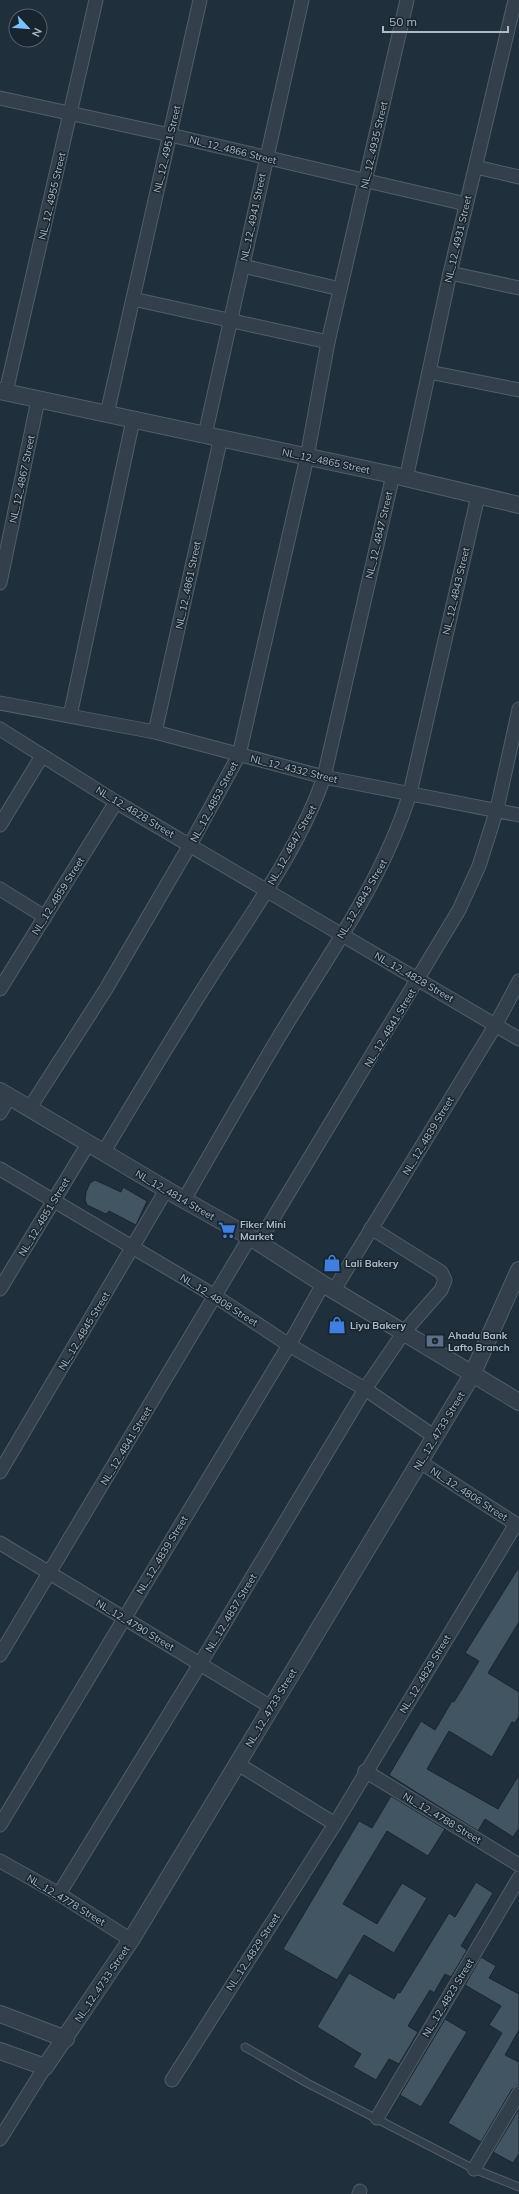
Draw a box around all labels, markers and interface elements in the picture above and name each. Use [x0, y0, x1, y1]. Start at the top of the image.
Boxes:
north arrow [8, 8, 48, 48]
scale bar [383, 8, 508, 34]
text: 50 m [389, 14, 417, 29]
text: N [29, 26, 45, 39]
street label: NL_12_4935 Street [358, 100, 390, 190]
street label: NL_12_4951 Street [151, 104, 183, 194]
street label: NL_12_4866 Street [188, 133, 278, 167]
street label: NL_12_4955 Street [36, 151, 68, 241]
street label: NL_12_4941 Street [237, 171, 269, 262]
street label: NL_12_4931 Street [442, 194, 474, 284]
street label: NL_12_4867 Street [6, 433, 38, 524]
street label: NL_12_4865 Street [281, 445, 372, 477]
street label: NL_12_4847 Street [363, 490, 395, 580]
street label: NL_12_4861 Street [172, 539, 204, 630]
street label: NL_12_4843 Street [440, 546, 472, 636]
street label: NL_12_4332 Street [249, 752, 339, 786]
street label: NL_12_4853 Street [187, 759, 241, 845]
street label: NL_12_4828 Street [93, 783, 177, 841]
street label: NL_12_4847 Street [265, 802, 320, 887]
street label: NL_12_4859 Street [29, 854, 87, 937]
street label: NL_12_4843 Street [334, 857, 390, 941]
street label: NL_12_4828 Street [372, 949, 456, 1005]
street label: NL_12_4841 Street [361, 986, 419, 1070]
street label: NL_12_4839 Street [399, 1094, 457, 1178]
street label: NL_12_4814 Street [133, 1167, 217, 1223]
street label: NL_12_4851 Street [15, 1175, 73, 1259]
place label: Fiker Mini Market [240, 1218, 286, 1243]
supermarket icon: Fiker Mini Market [217, 1220, 237, 1240]
shop icon: Lali Bakery [322, 1253, 342, 1273]
place label: Lali Bakery [345, 1257, 399, 1270]
street label: NL_12_4808 Street [178, 1271, 261, 1329]
street label: NL_12_4845 Street [55, 1289, 113, 1373]
shop icon: Liyu Bakery [327, 1315, 347, 1335]
place label: Liyu Bakery [350, 1319, 407, 1332]
place label: Ahadu Bank Lafto Branch [448, 1329, 510, 1354]
bank icon: Ahadu Bank Lafto Branch [425, 1331, 445, 1351]
street label: NL_12_4733 Street [410, 1389, 468, 1473]
street label: NL_12_4841 Street [97, 1404, 155, 1488]
street label: NL_12_4806 Street [428, 1464, 510, 1524]
street label: NL_12_4839 Street [133, 1513, 191, 1597]
street label: NL_12_4837 Street [202, 1571, 260, 1655]
street label: NL_12_4790 Street [93, 1596, 177, 1654]
street label: NL_12_4829 Street [396, 1632, 454, 1716]
street label: NL_12_4733 Street [242, 1666, 300, 1750]
street label: NL_12_4788 Street [400, 1789, 484, 1847]
street label: NL_12_4778 Street [24, 1871, 108, 1929]
street label: NL_12_4829 Street [223, 1911, 283, 1993]
street label: NL_12_4733 Street [72, 1943, 133, 2025]
street label: NL_12_4823 Street [419, 1956, 477, 2040]

